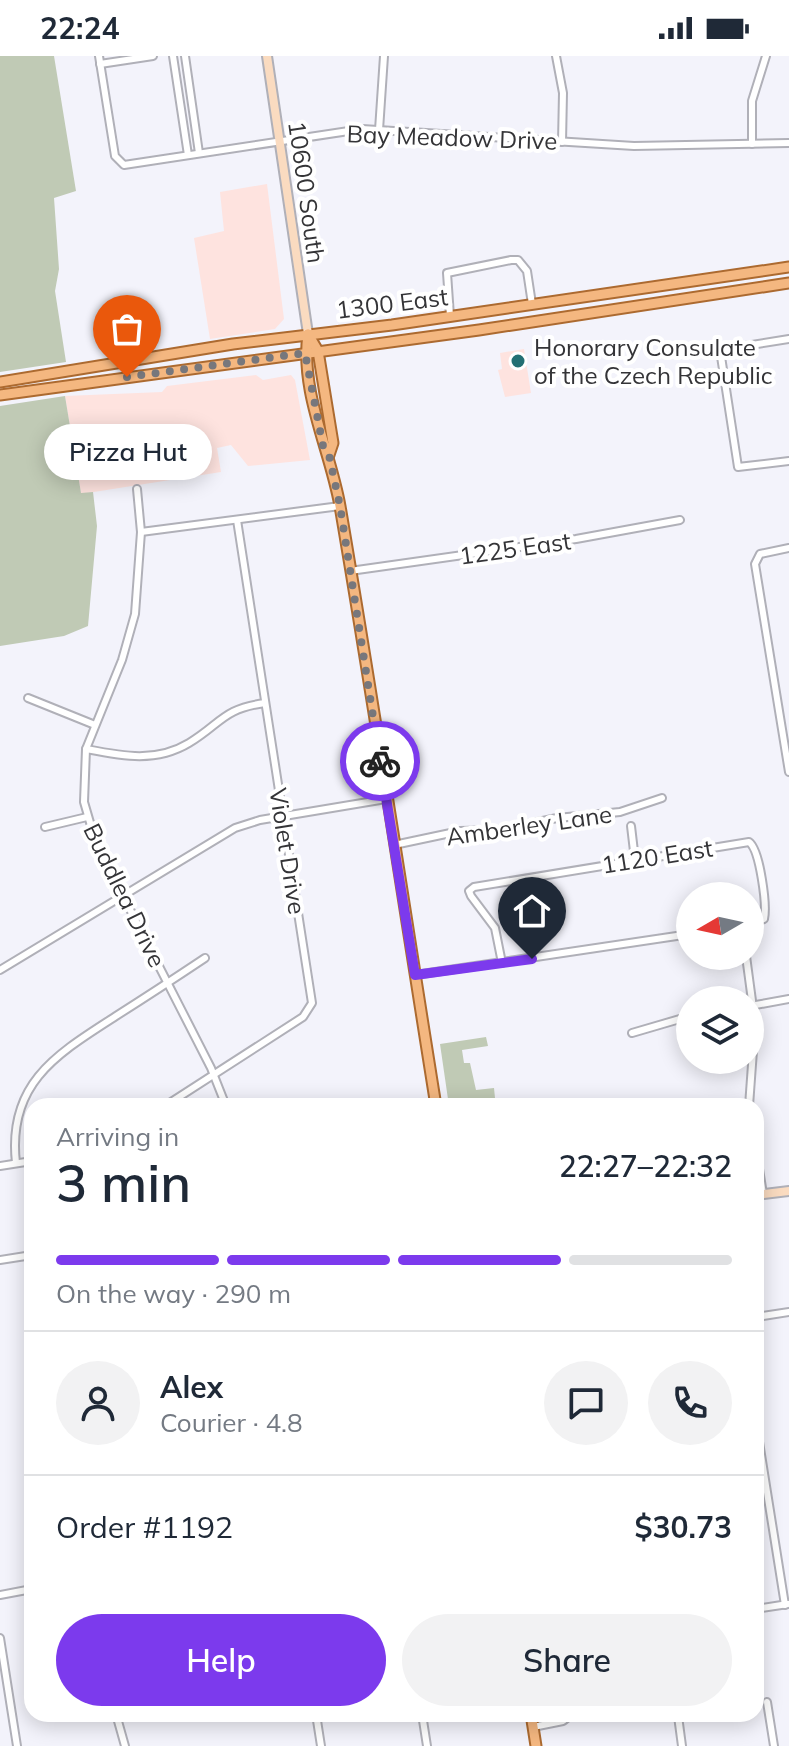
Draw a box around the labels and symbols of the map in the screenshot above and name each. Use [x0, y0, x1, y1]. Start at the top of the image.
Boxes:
street label: Bay Meadow Drive [346, 118, 558, 156]
street label: 10600 South [282, 119, 332, 265]
street label: 1300 East [334, 281, 450, 325]
pin [93, 295, 161, 377]
place label: Honorary Consulate of the Czech Republic [534, 332, 773, 390]
marker: Honorary Consulate of the Czech Republic [509, 352, 527, 370]
callout: Pizza Hut [43, 425, 211, 481]
street label: 1225 East [457, 525, 573, 571]
courier [340, 721, 420, 801]
street label: Violet Drive [263, 786, 313, 916]
street label: Amberley Lane [444, 799, 614, 851]
street label: Buddlea Drive [77, 818, 173, 972]
street label: 1120 East [599, 832, 715, 880]
pin [498, 877, 566, 959]
north arrow [676, 882, 764, 970]

